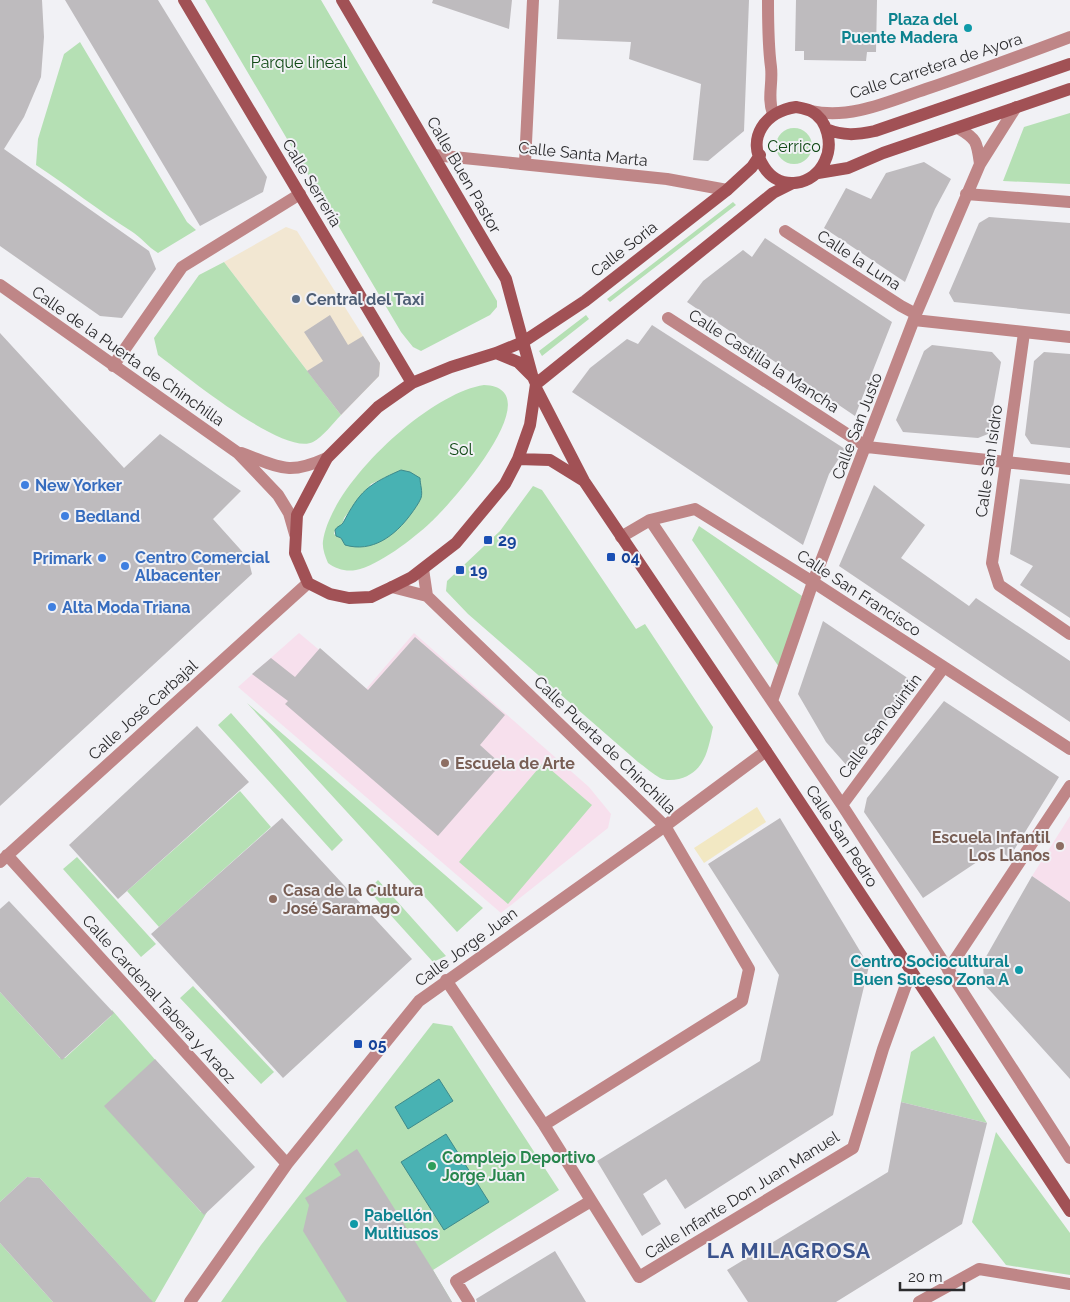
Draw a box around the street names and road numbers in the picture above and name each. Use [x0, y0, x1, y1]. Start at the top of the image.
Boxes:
street label: Calle Carretera de Ayora [847, 29, 1025, 103]
street label: Calle Buen Pastor [423, 113, 505, 237]
street label: Calle Serrería [278, 136, 346, 230]
street label: Calle Santa Marta [517, 138, 649, 170]
street label: Calle Soria [587, 217, 661, 281]
street label: Calle la Luna [814, 226, 904, 294]
street label: Calle de la Puerta de Chinchilla [28, 282, 228, 430]
street label: Calle Castilla la Mancha [685, 305, 843, 417]
street label: Calle San Justo [828, 370, 886, 482]
street label: Calle San Isidro [972, 403, 1006, 519]
street label: Calle San Francisco [793, 546, 925, 640]
street label: Calle José Carbajal [85, 656, 202, 764]
street label: Calle San Quintín [834, 670, 926, 782]
street label: Calle Puerta de Chinchilla [530, 672, 680, 818]
street label: Calle San Pedro [802, 781, 882, 891]
street label: Calle Jorge Juan [411, 903, 521, 991]
street label: Calle Cardenal Tabera y Araoz [78, 911, 240, 1087]
street label: Calle Infante Don Juan Manuel [641, 1127, 843, 1263]

